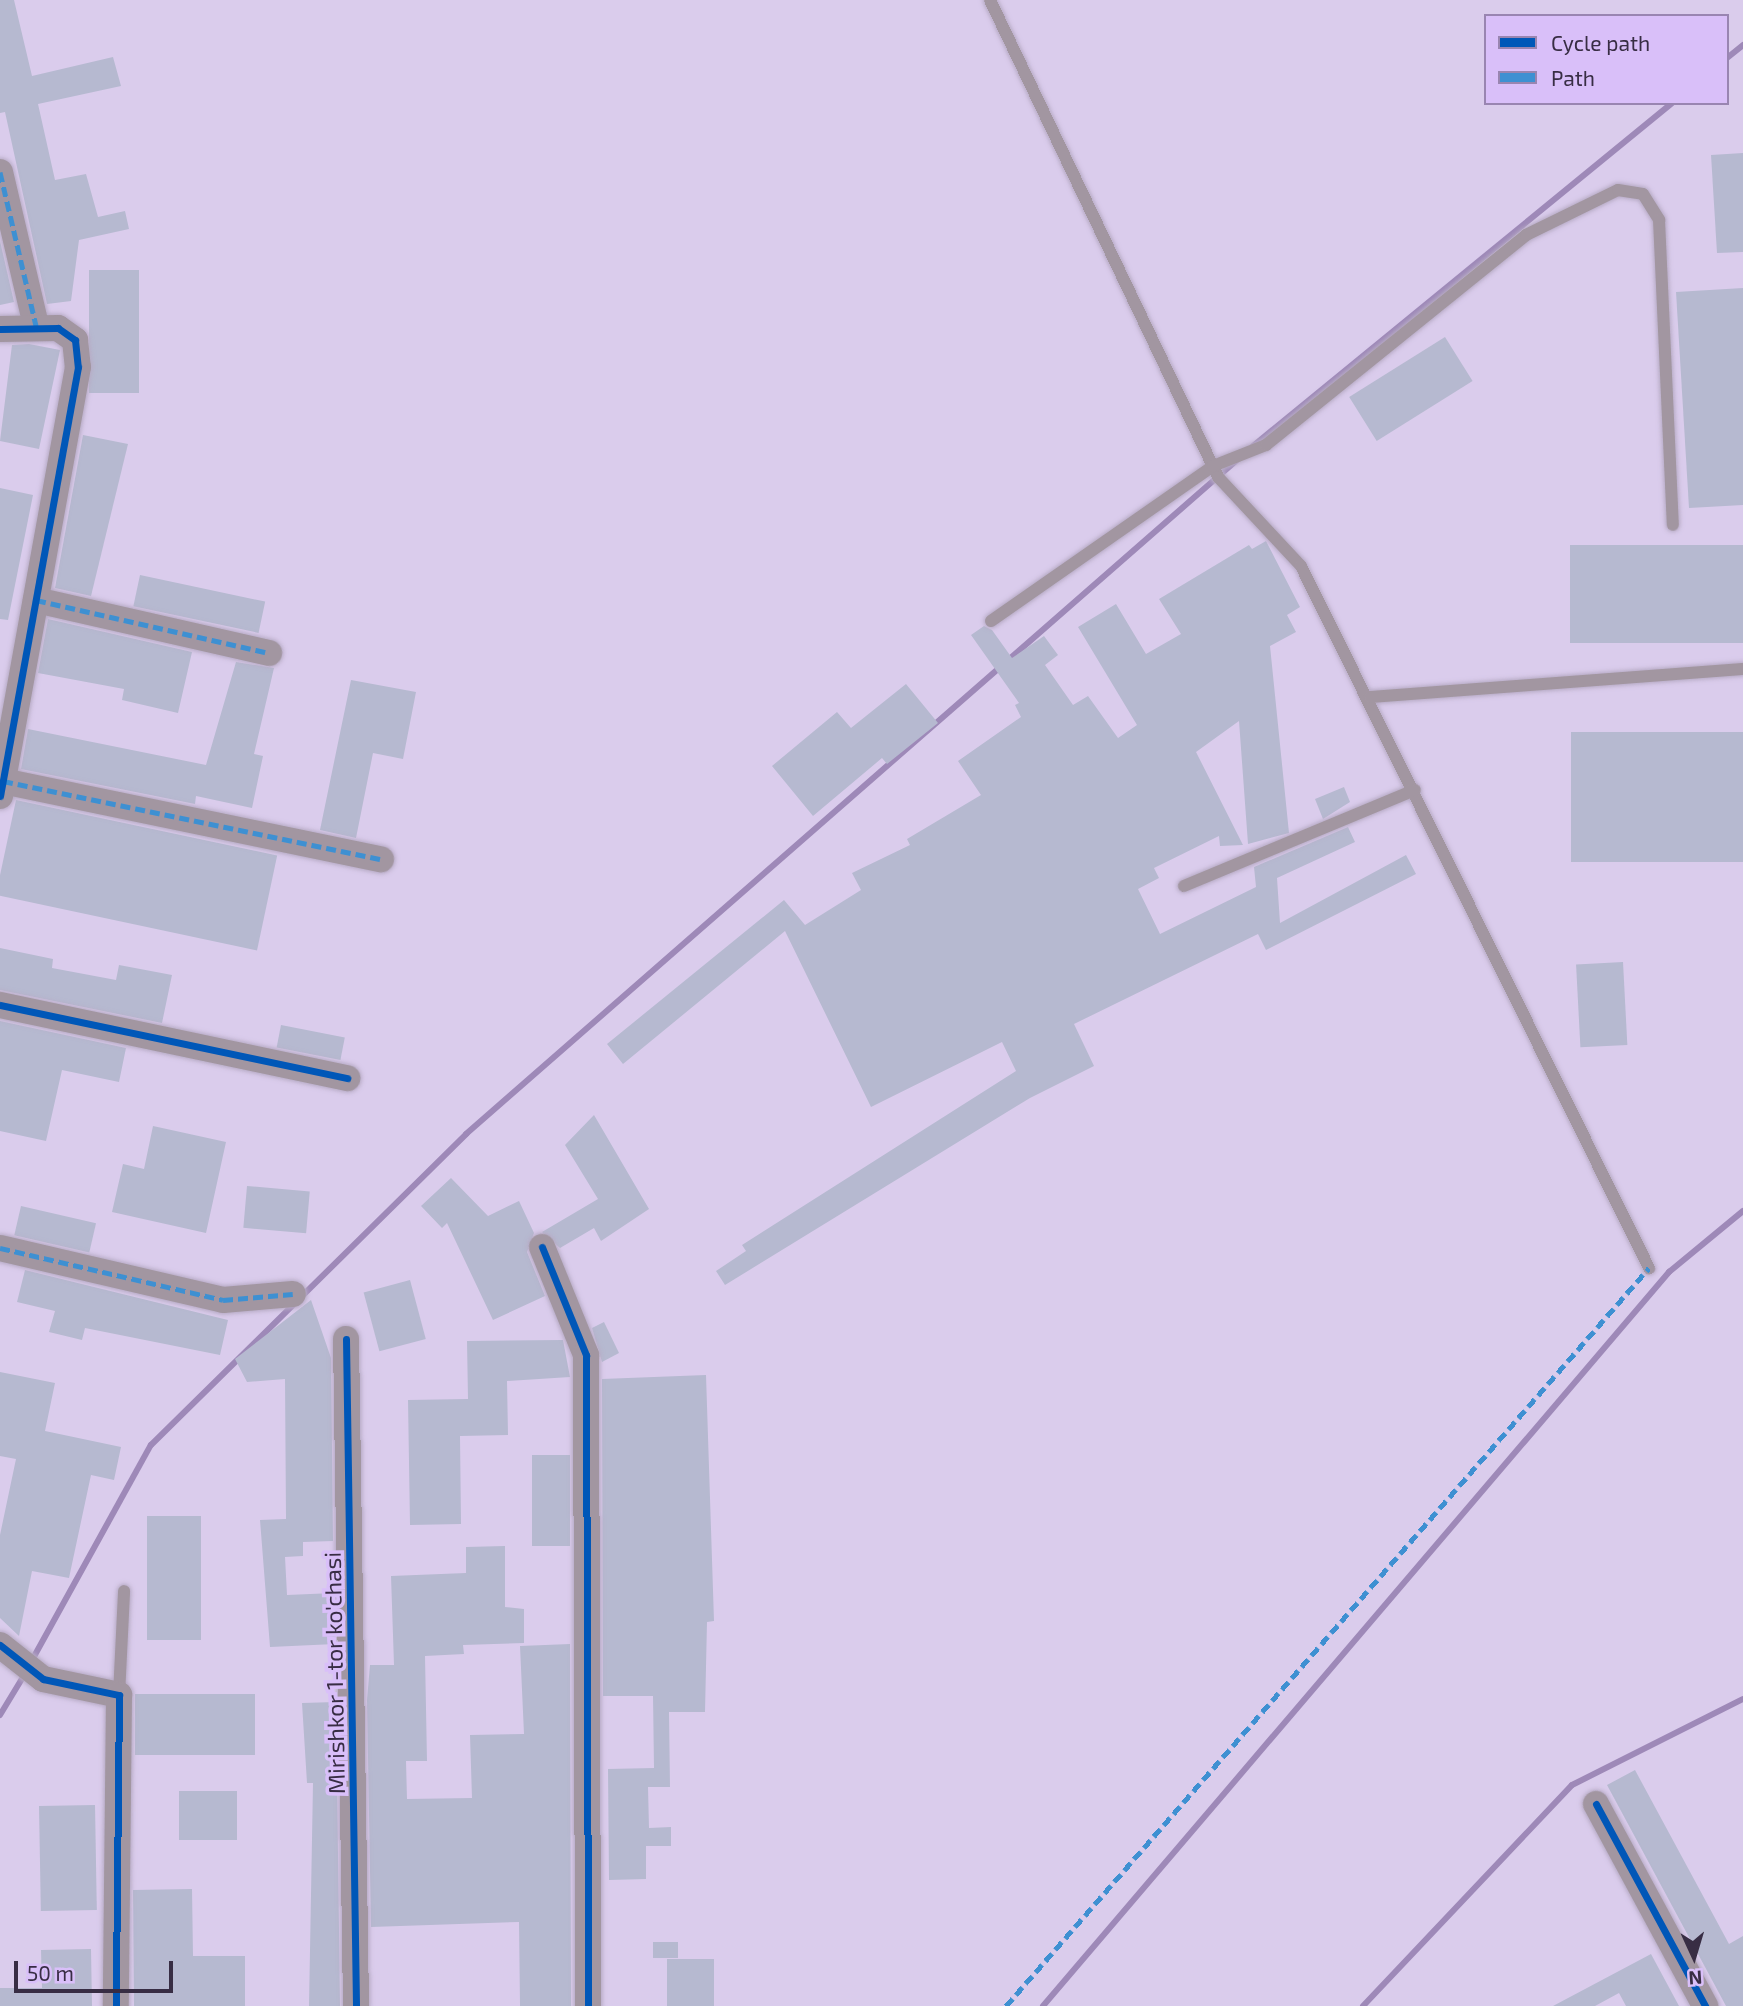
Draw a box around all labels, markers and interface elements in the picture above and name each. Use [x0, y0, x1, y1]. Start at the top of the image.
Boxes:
legend [1484, 14, 1729, 105]
text: Cycle path [1551, 30, 1650, 55]
text: Path [1551, 65, 1595, 90]
street label: Mirishkor 1-tor ko'chasi [318, 1551, 350, 1795]
north arrow [1659, 1922, 1729, 1992]
scale bar [18, 1946, 177, 1990]
text: 50 m [27, 1960, 74, 1985]
text: N [1688, 1966, 1703, 1990]

